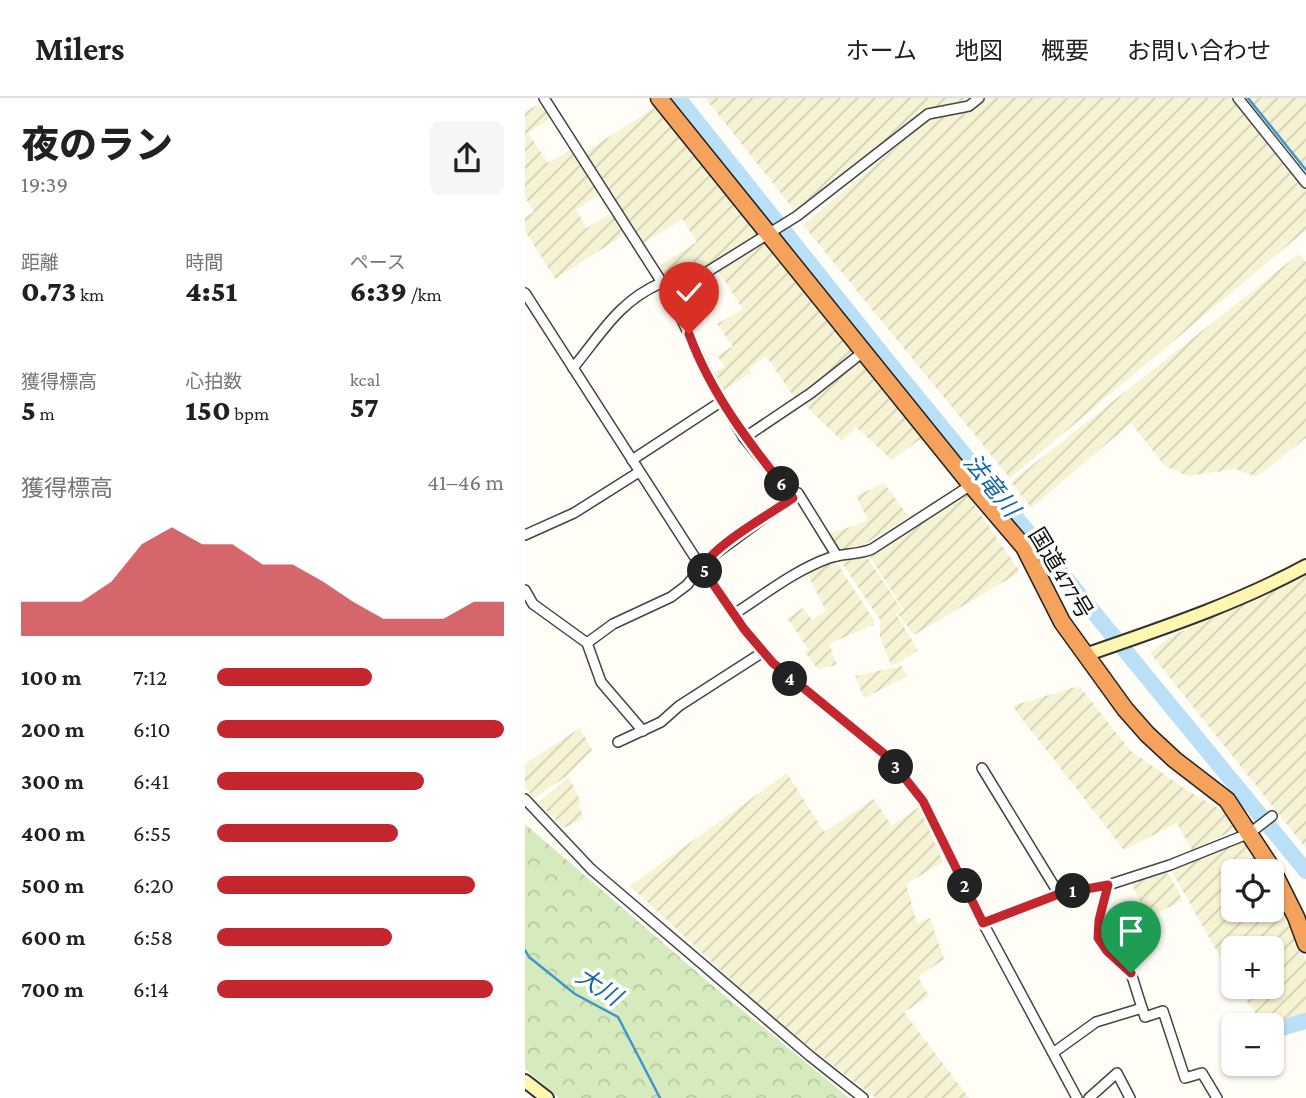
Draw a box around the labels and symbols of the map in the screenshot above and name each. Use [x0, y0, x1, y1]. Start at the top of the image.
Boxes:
pin [659, 262, 719, 334]
water label: 法竜川 [959, 449, 1027, 524]
pin: 6 [765, 466, 799, 502]
street label: 国道477号 [1024, 523, 1098, 623]
pin: 5 [687, 554, 723, 588]
pin: 4 [772, 662, 807, 696]
pin: 3 [879, 750, 913, 784]
pin: 2 [947, 868, 983, 904]
pin: 1 [1055, 874, 1091, 908]
pin [1101, 901, 1161, 973]
water label: 大川 [572, 962, 629, 1012]

